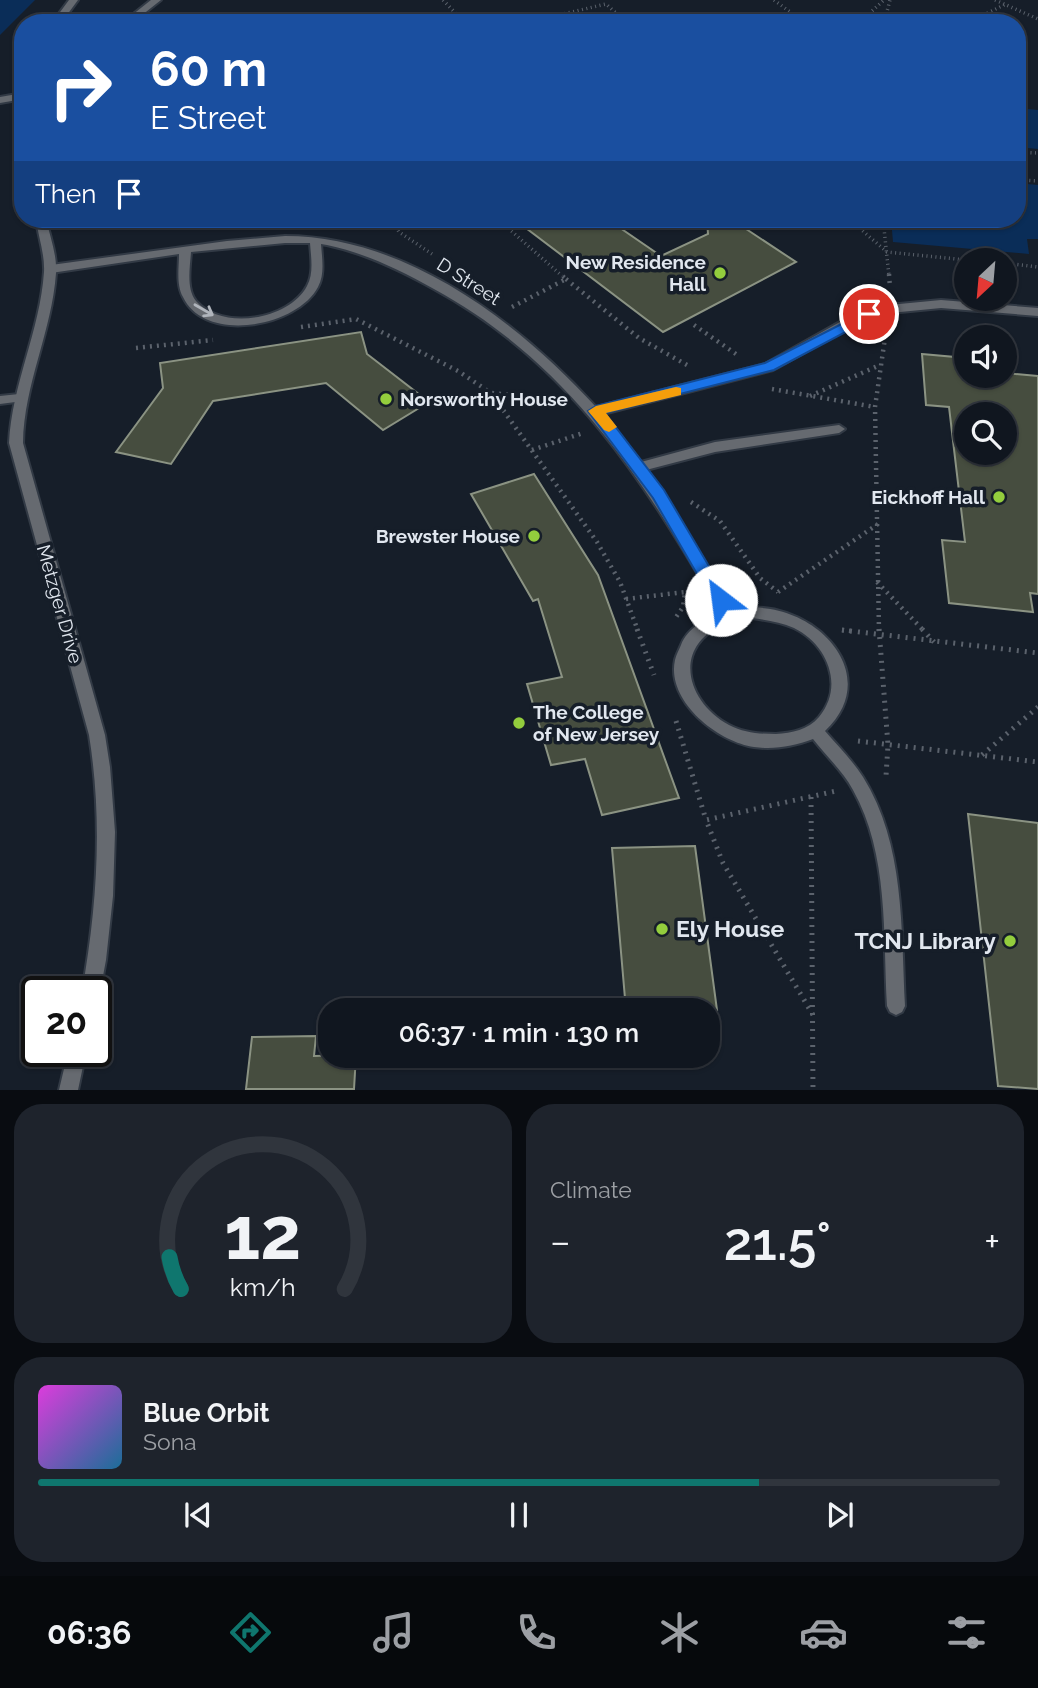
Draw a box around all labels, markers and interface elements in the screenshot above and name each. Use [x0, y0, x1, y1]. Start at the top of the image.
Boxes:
text: 60 m [150, 40, 267, 97]
icon: right [35, 42, 126, 133]
text: E Street [150, 99, 266, 136]
icon: arrive [110, 175, 148, 213]
text: Then [35, 179, 96, 209]
north arrow [954, 248, 1017, 312]
map controls [954, 248, 1017, 465]
place label: New Residence Hall [566, 251, 707, 295]
street label: D Street [433, 253, 506, 310]
marker: New Residence Hall [712, 265, 728, 281]
pin [839, 284, 899, 344]
icon: arrive [850, 295, 888, 333]
one-way arrow [193, 303, 213, 317]
button: sound [954, 325, 1017, 388]
place label: Norsworthy House [400, 388, 568, 410]
marker: Norsworthy House [378, 391, 394, 407]
button: search [954, 402, 1017, 465]
place label: Eickhoff Hall [871, 486, 986, 508]
marker: Eickhoff Hall [991, 489, 1007, 505]
place label: Brewster House [376, 525, 520, 547]
marker: Brewster House [526, 528, 542, 544]
street label: Metzger Drive [33, 542, 87, 666]
position arrow [684, 563, 758, 637]
place label: The College of New Jersey [533, 701, 660, 745]
marker: The College of New Jersey [511, 715, 527, 731]
place label: Ely House [676, 915, 785, 942]
marker: Ely House [654, 921, 670, 937]
place label: TCNJ Library [855, 927, 996, 954]
marker: TCNJ Library [1002, 933, 1018, 949]
speed limit sign: 20 [21, 976, 112, 1067]
text: 06:37 · 1 min · 130 m [399, 1018, 639, 1048]
text: Climate [550, 1176, 632, 1203]
text: 12 [224, 1192, 302, 1277]
text: 21.5° [724, 1211, 831, 1272]
text: − [550, 1219, 570, 1264]
text: + [984, 1219, 1000, 1264]
text: km/h [230, 1272, 296, 1302]
text: Blue Orbit [143, 1398, 270, 1428]
text: Sona [143, 1428, 197, 1455]
icon: previous [179, 1496, 217, 1534]
icon: pause [500, 1496, 538, 1534]
icon: next [821, 1496, 859, 1534]
icon: directions [226, 1608, 275, 1657]
icon: music [369, 1608, 418, 1657]
icon: phone [512, 1608, 561, 1657]
icon: climate [655, 1608, 704, 1657]
icon: car [799, 1608, 848, 1657]
icon: filters [942, 1608, 991, 1657]
text: 06:36 [47, 1614, 131, 1651]

